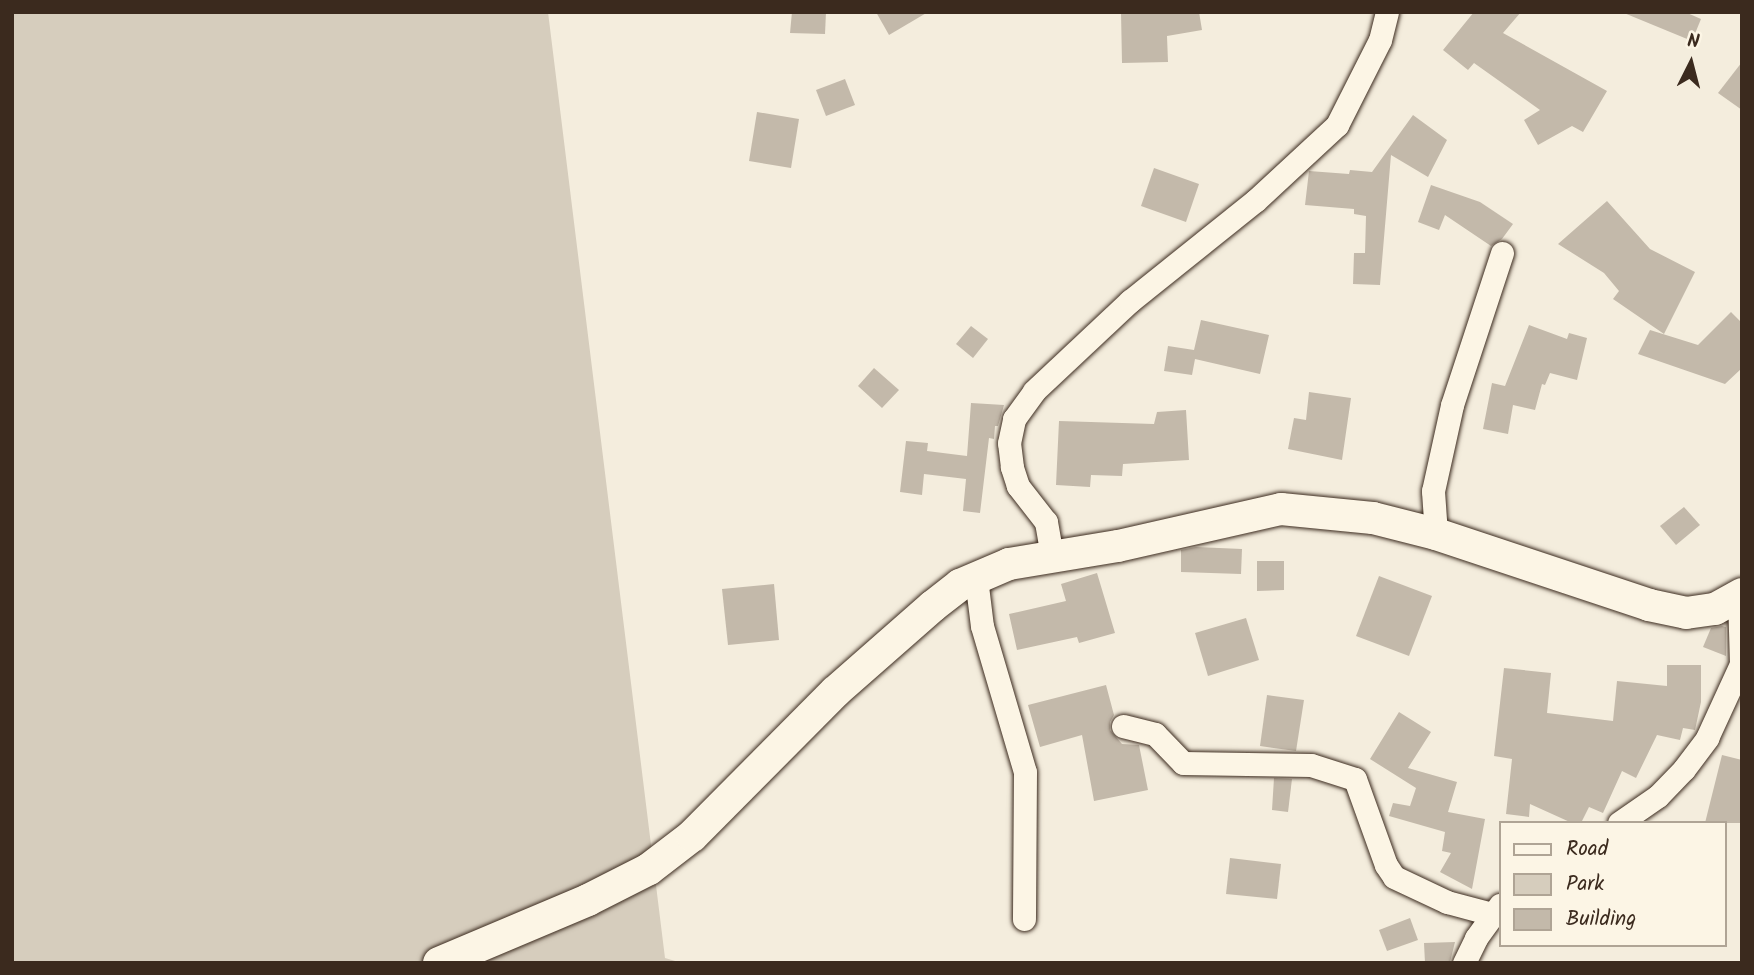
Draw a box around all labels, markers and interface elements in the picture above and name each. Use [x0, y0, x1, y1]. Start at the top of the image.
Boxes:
text: N [1686, 27, 1701, 58]
north arrow [1656, 28, 1726, 98]
legend [1498, 821, 1726, 947]
text: Road [1566, 833, 1608, 866]
text: Park [1566, 868, 1604, 901]
text: Building [1566, 903, 1636, 936]

